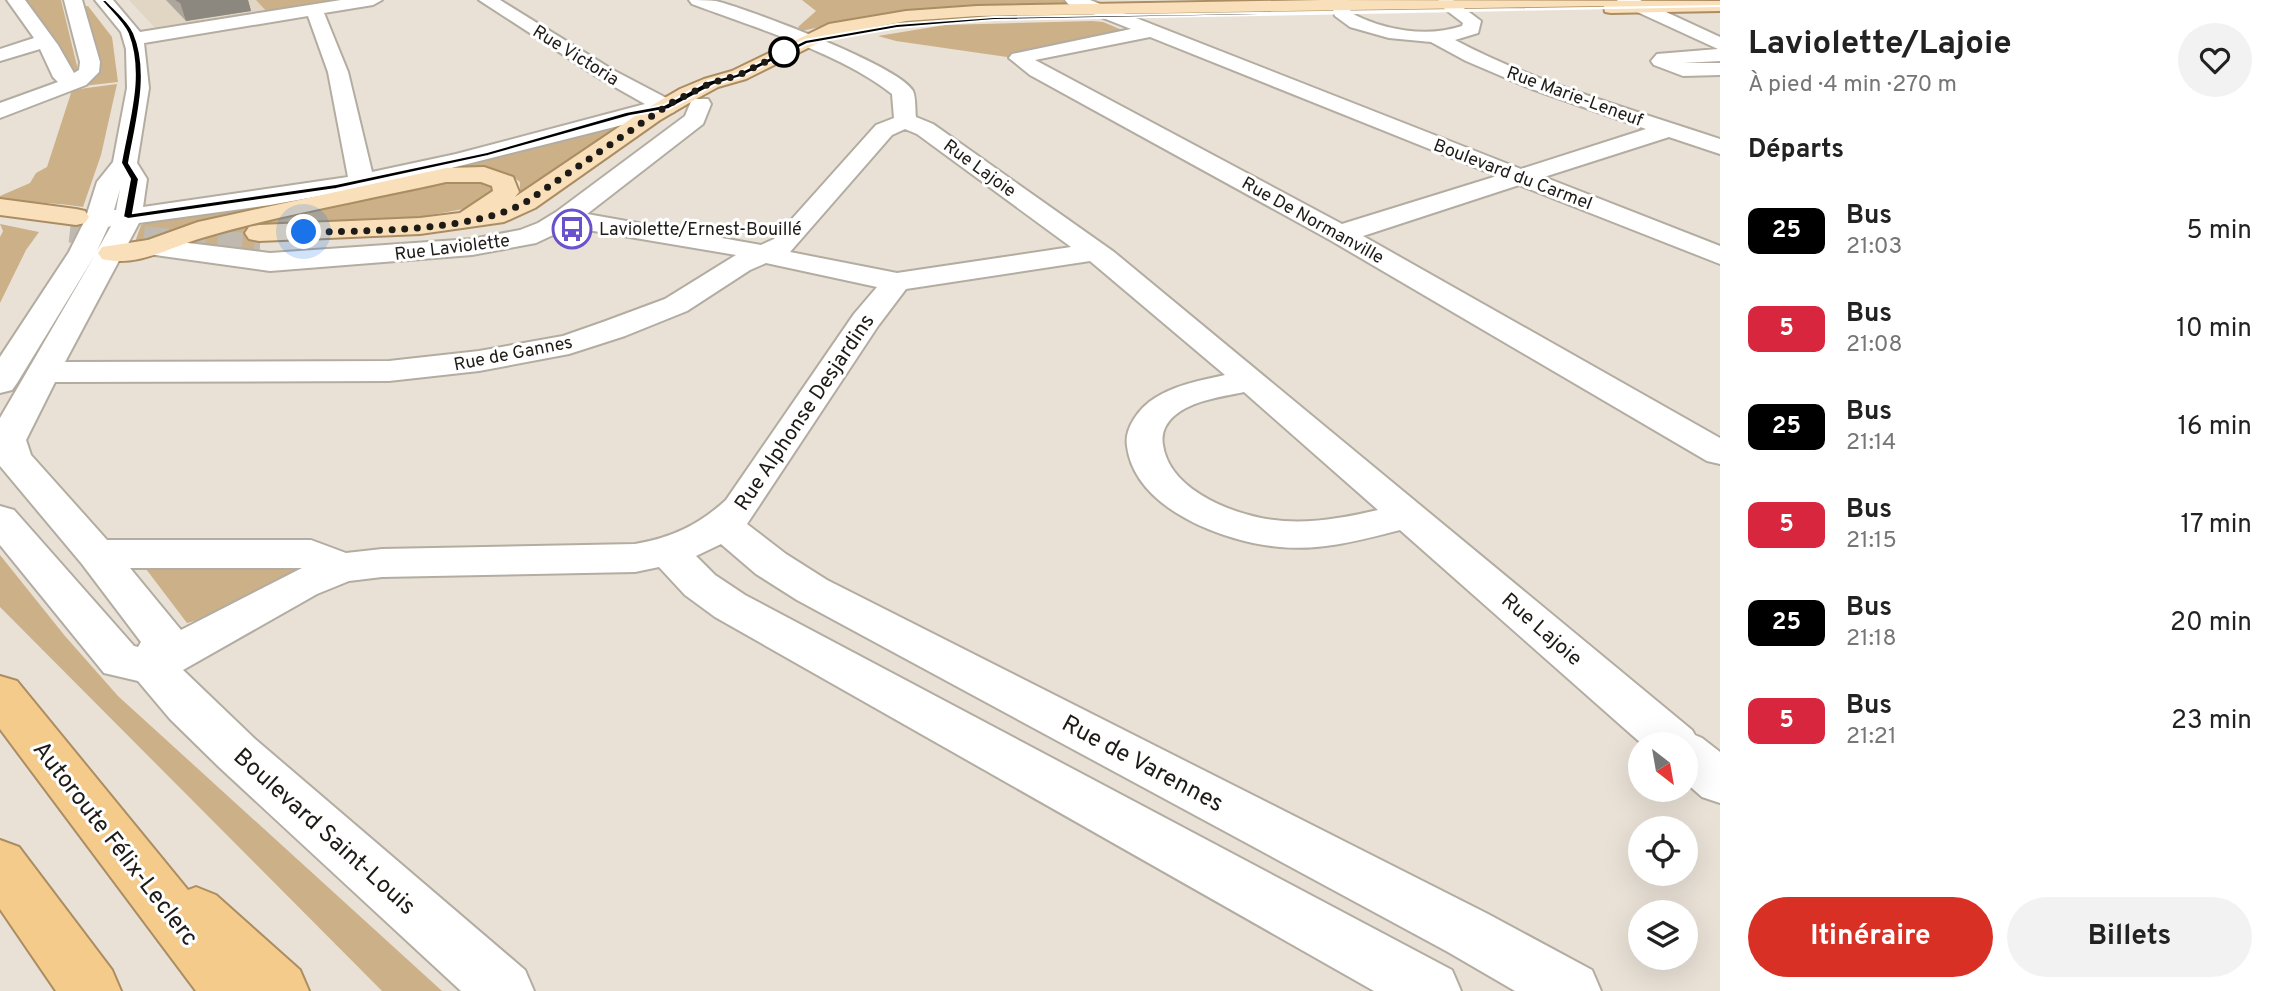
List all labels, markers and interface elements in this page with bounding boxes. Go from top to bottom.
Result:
street label: Rue Victoria [528,21,623,92]
button: heart [2178,23,2252,97]
text: Laviolette/Lajoie [1748,24,2012,66]
unlabelled marker [769,37,799,67]
street label: Rue Marie-Leneuf [1503,62,1646,133]
text: À pied · 4 min · 270 m [1748,71,1957,100]
text: Départs [1748,134,1844,167]
street label: Rue Lajoie [938,135,1020,203]
street label: Boulevard du Carmel [1430,135,1595,216]
street label: Rue De Normanville [1237,173,1388,270]
text: Bus [1846,200,1892,233]
bus stop icon: Laviolette/Ernest-Bouillé [551,208,593,250]
your location [286,214,321,249]
text: 5 min [2186,215,2252,248]
text: 25 [1772,216,1801,246]
place label: Laviolette/Ernest-Bouillé [599,219,802,242]
street label: Rue Laviolette [393,230,511,267]
text: 21:03 [1846,233,1902,262]
text: Bus [1846,298,1892,331]
street label: Rue Alphonse Desjardins [729,309,881,517]
text: 10 min [2176,313,2252,346]
text: 5 [1779,314,1794,344]
text: 21:08 [1846,331,1903,360]
street label: Rue de Gannes [452,332,575,377]
text: Bus [1846,396,1892,429]
text: 16 min [2177,411,2252,444]
text: 25 [1772,412,1801,442]
text: 21:14 [1846,429,1896,458]
text: Bus [1846,494,1892,527]
text: 17 min [2180,509,2252,542]
text: 5 [1779,510,1794,540]
text: 21:15 [1846,527,1897,556]
street label: Rue Lajoie [1495,588,1587,673]
text: Bus [1846,592,1892,625]
text: 20 min [2170,607,2252,640]
text: 25 [1772,608,1801,638]
text: 21:18 [1846,625,1896,654]
text: Bus [1846,690,1892,723]
text: 23 min [2171,705,2252,738]
text: 5 [1779,706,1794,736]
street label: Rue de Varennes [1056,709,1228,820]
text: 21:21 [1846,723,1897,752]
north arrow [1628,732,1698,802]
map controls [1628,732,1698,970]
street label: Autoroute Félix-Leclerc [25,736,204,953]
street label: Boulevard Saint-Louis [226,743,421,922]
button: locate [1628,816,1698,886]
button: Itinéraire [1748,897,1993,977]
button: Billets [2007,897,2252,977]
button: layers [1628,900,1698,970]

